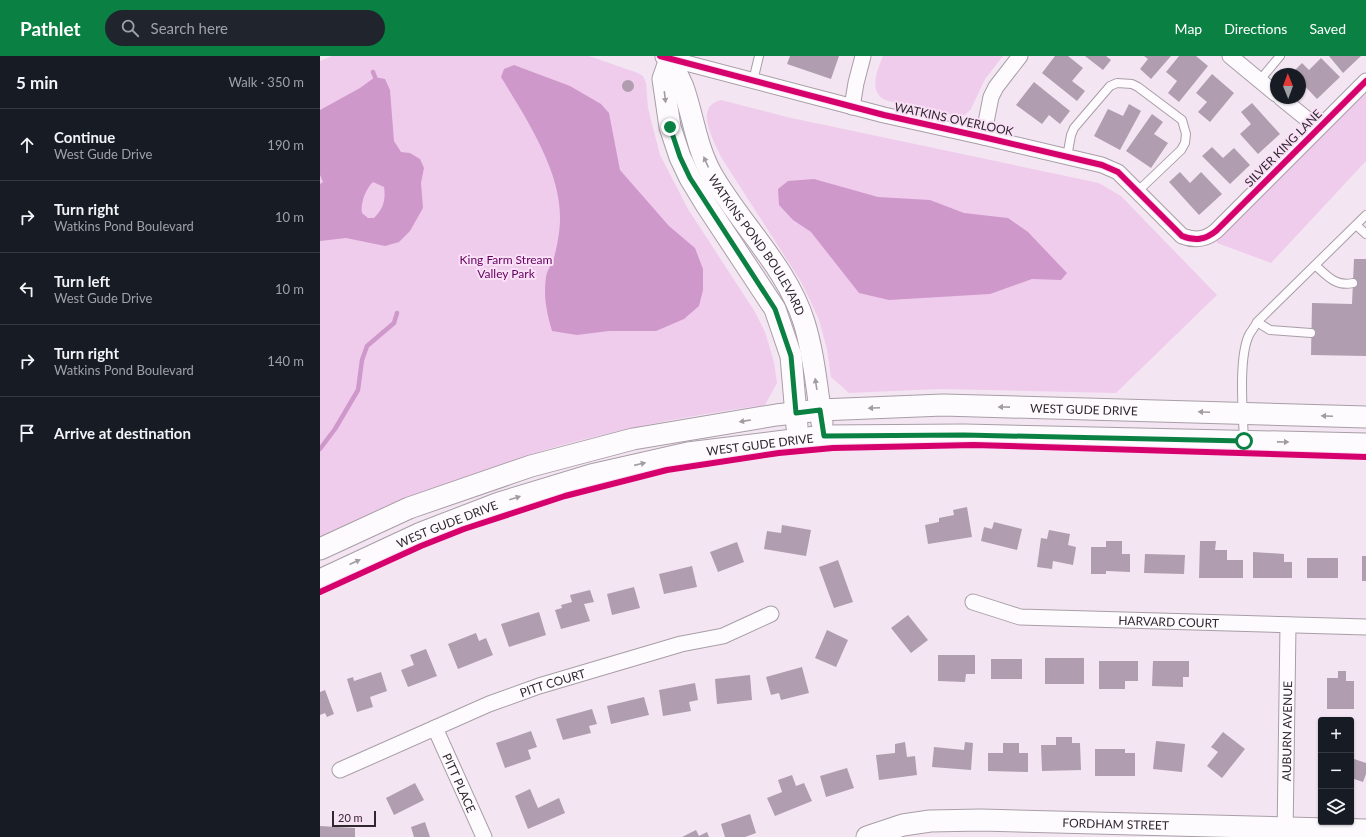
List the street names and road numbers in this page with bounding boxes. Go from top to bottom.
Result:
street label: WATKINS OVERLOOK [893,99,1015,139]
street label: SILVER KING LANE [1241,106,1325,190]
street label: WATKINS POND BOULEVARD [706,171,809,317]
street label: WEST GUDE DRIVE [1030,400,1138,418]
street label: WEST GUDE DRIVE [706,430,814,458]
street label: WEST GUDE DRIVE [394,497,500,551]
street label: HARVARD COURT [1118,612,1219,630]
street label: PITT COURT [517,665,587,700]
street label: AUBURN AVENUE [1278,681,1295,781]
street label: PITT PLACE [440,751,480,815]
street label: FORDHAM STREET [1062,815,1169,832]

